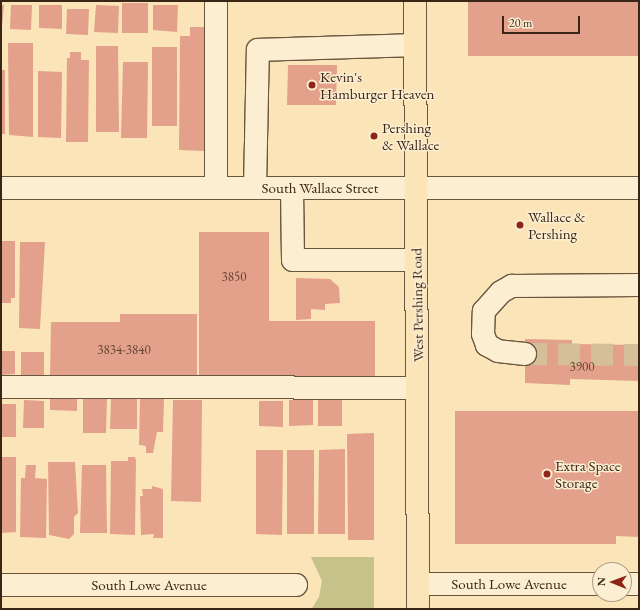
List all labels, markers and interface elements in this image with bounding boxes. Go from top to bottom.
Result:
scale bar [504,8,582,34]
text: 20 m [509,15,532,31]
place label: Kevin's Hamburger Heaven [320,67,434,102]
marker: Kevin's Hamburger Heaven [307,80,317,90]
place label: Pershing & Wallace [382,118,439,153]
marker: Pershing & Wallace [369,131,379,141]
street label: South Wallace Street [262,179,378,197]
place label: Wallace & Pershing [528,207,585,242]
marker: Wallace & Pershing [515,220,525,230]
street label: West Pershing Road [407,248,427,362]
house number: 3850 [222,269,246,285]
house number: 3834-3840 [97,342,151,358]
house number: 3900 [570,359,594,375]
place label: Extra Space Storage [555,456,621,491]
marker: Extra Space Storage [542,469,552,479]
north arrow [592,562,632,602]
street label: South Lowe Avenue [451,575,567,593]
street label: South Lowe Avenue [91,576,207,594]
text: N [594,577,608,586]

